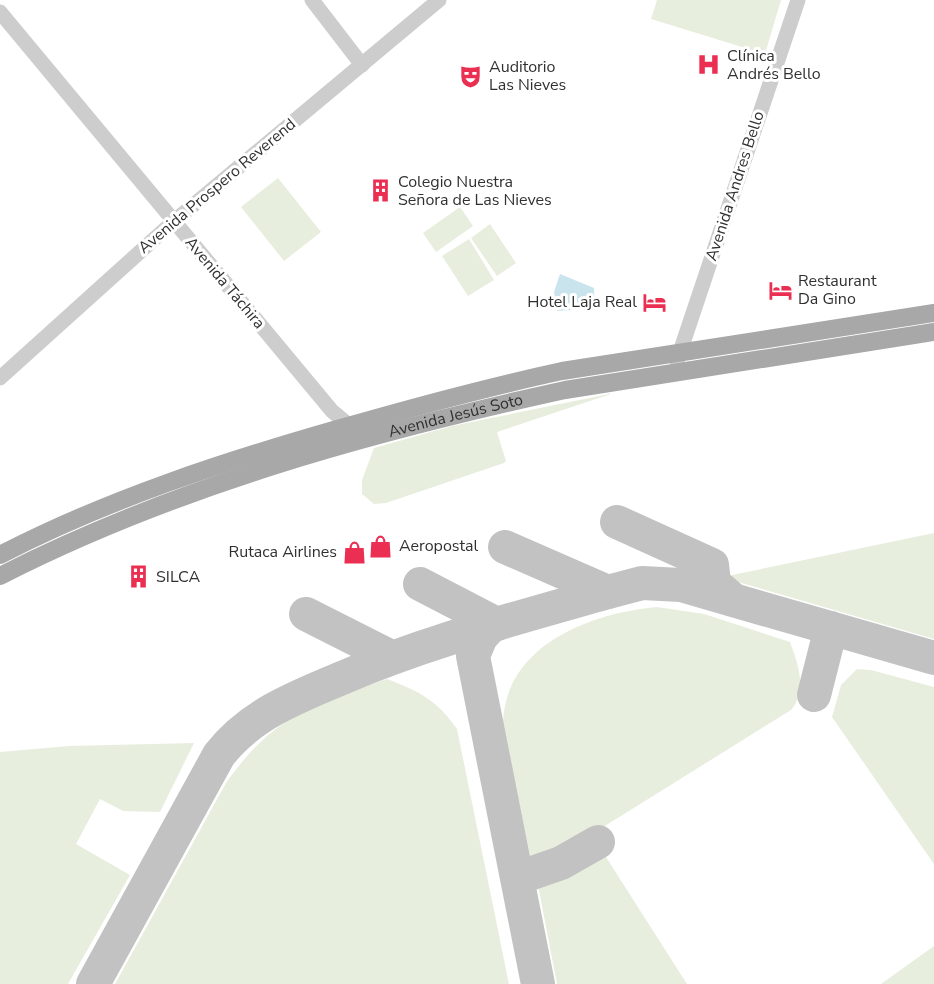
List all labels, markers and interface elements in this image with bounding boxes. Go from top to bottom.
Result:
place label: Clínica Andrés Bello [727,45,821,85]
hospital icon: Clínica Andrés Bello [696,52,722,78]
place label: Auditorio Las Nieves [489,56,566,96]
theatre icon: Auditorio Las Nieves [458,63,484,89]
street label: Avenida Andres Bello [700,108,770,264]
street label: Avenida Prospero Reverend [134,113,300,259]
place label: Colegio Nuestra Señora de Las Nieves [398,171,552,211]
building icon: Colegio Nuestra Señora de Las Nieves [367,178,393,204]
street label: Avenida Táchira [180,232,270,334]
place label: Restaurant Da Gino [798,270,877,310]
hotel icon: Restaurant Da Gino [767,277,793,303]
hotel icon: Hotel Laja Real [642,289,668,315]
place label: Hotel Laja Real [527,291,637,313]
street label: Avenida Jesús Soto [386,389,525,443]
shop icon: Aeropostal [368,533,394,559]
place label: Aeropostal [399,535,479,557]
shop icon: Rutaca Airlines [342,539,368,565]
place label: Rutaca Airlines [228,541,337,563]
building icon: SILCA [125,564,151,590]
place label: SILCA [156,566,201,588]

